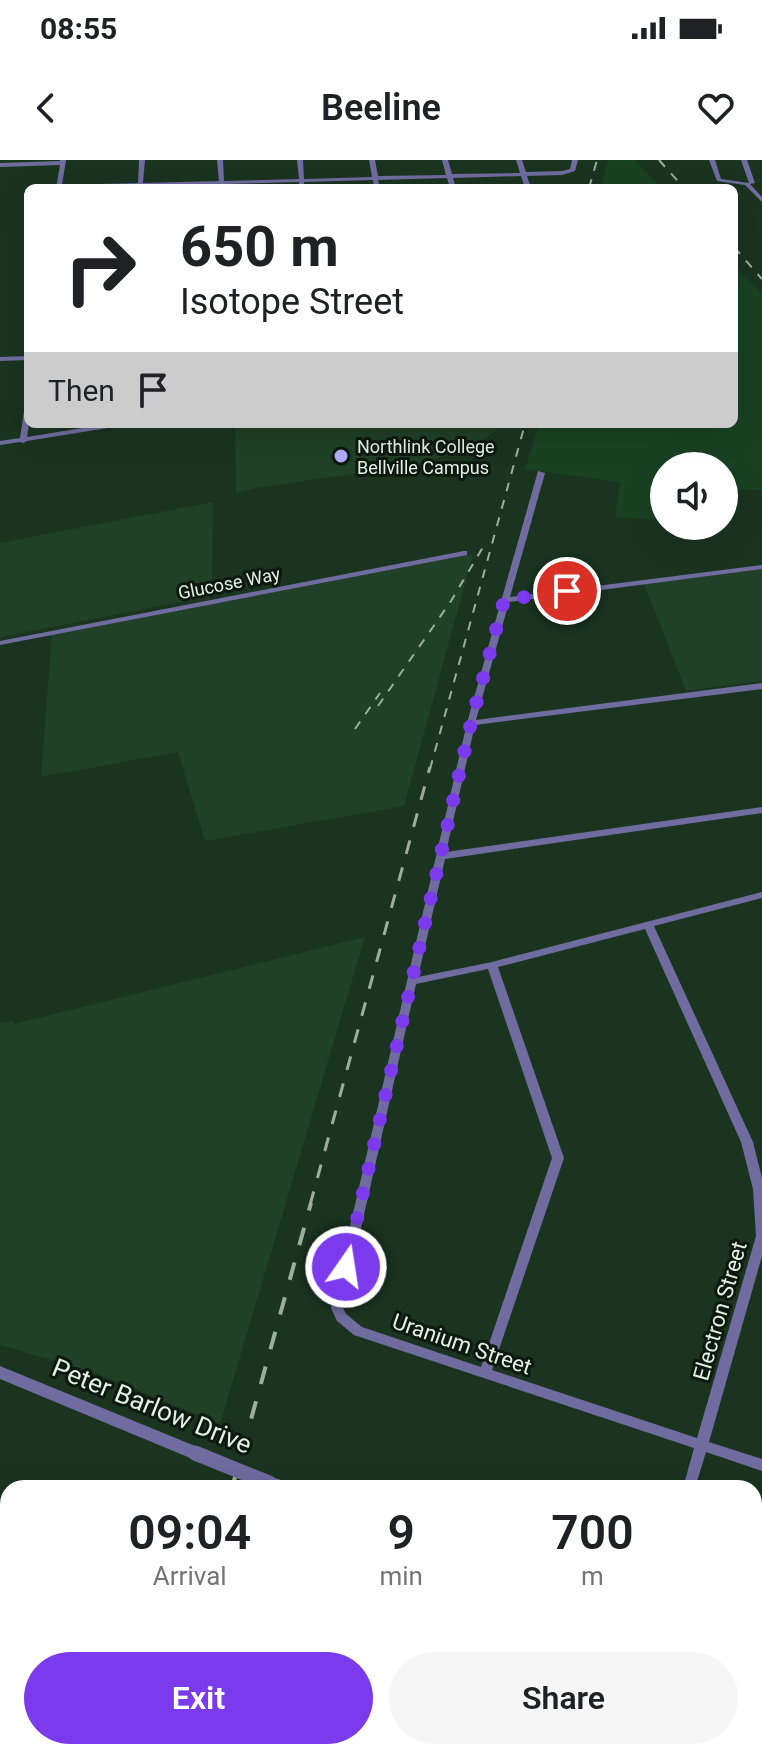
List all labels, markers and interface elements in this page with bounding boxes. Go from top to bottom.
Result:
text: 08:55 [40,11,117,46]
icon: back [24,86,68,130]
icon: heart [694,86,738,130]
text: Beeline [321,87,441,129]
text: 650 m [180,214,339,280]
icon: right [48,216,152,320]
text: Isotope Street [180,281,404,323]
icon: arrive [131,368,175,412]
text: Then [48,373,115,408]
place label: Northlink College Bellville Campus [357,436,495,478]
marker: Northlink College Bellville Campus [332,447,350,465]
map controls [650,452,738,540]
button: sound [650,452,738,540]
pin [533,557,601,625]
street label: Glucose Way [176,563,282,603]
icon: arrive [545,569,589,613]
position arrow [304,1225,388,1309]
street label: Electron Street [688,1239,752,1383]
street label: Uranium Street [389,1308,535,1380]
street label: Peter Barlow Drive [48,1352,256,1460]
text: 09:04 [128,1504,251,1561]
text: 9 [388,1504,415,1561]
text: 700 [551,1504,634,1561]
text: Arrival [153,1561,227,1591]
text: min [379,1561,423,1591]
text: m [581,1561,604,1591]
button: Exit [24,1652,373,1744]
button: Share [389,1652,738,1744]

